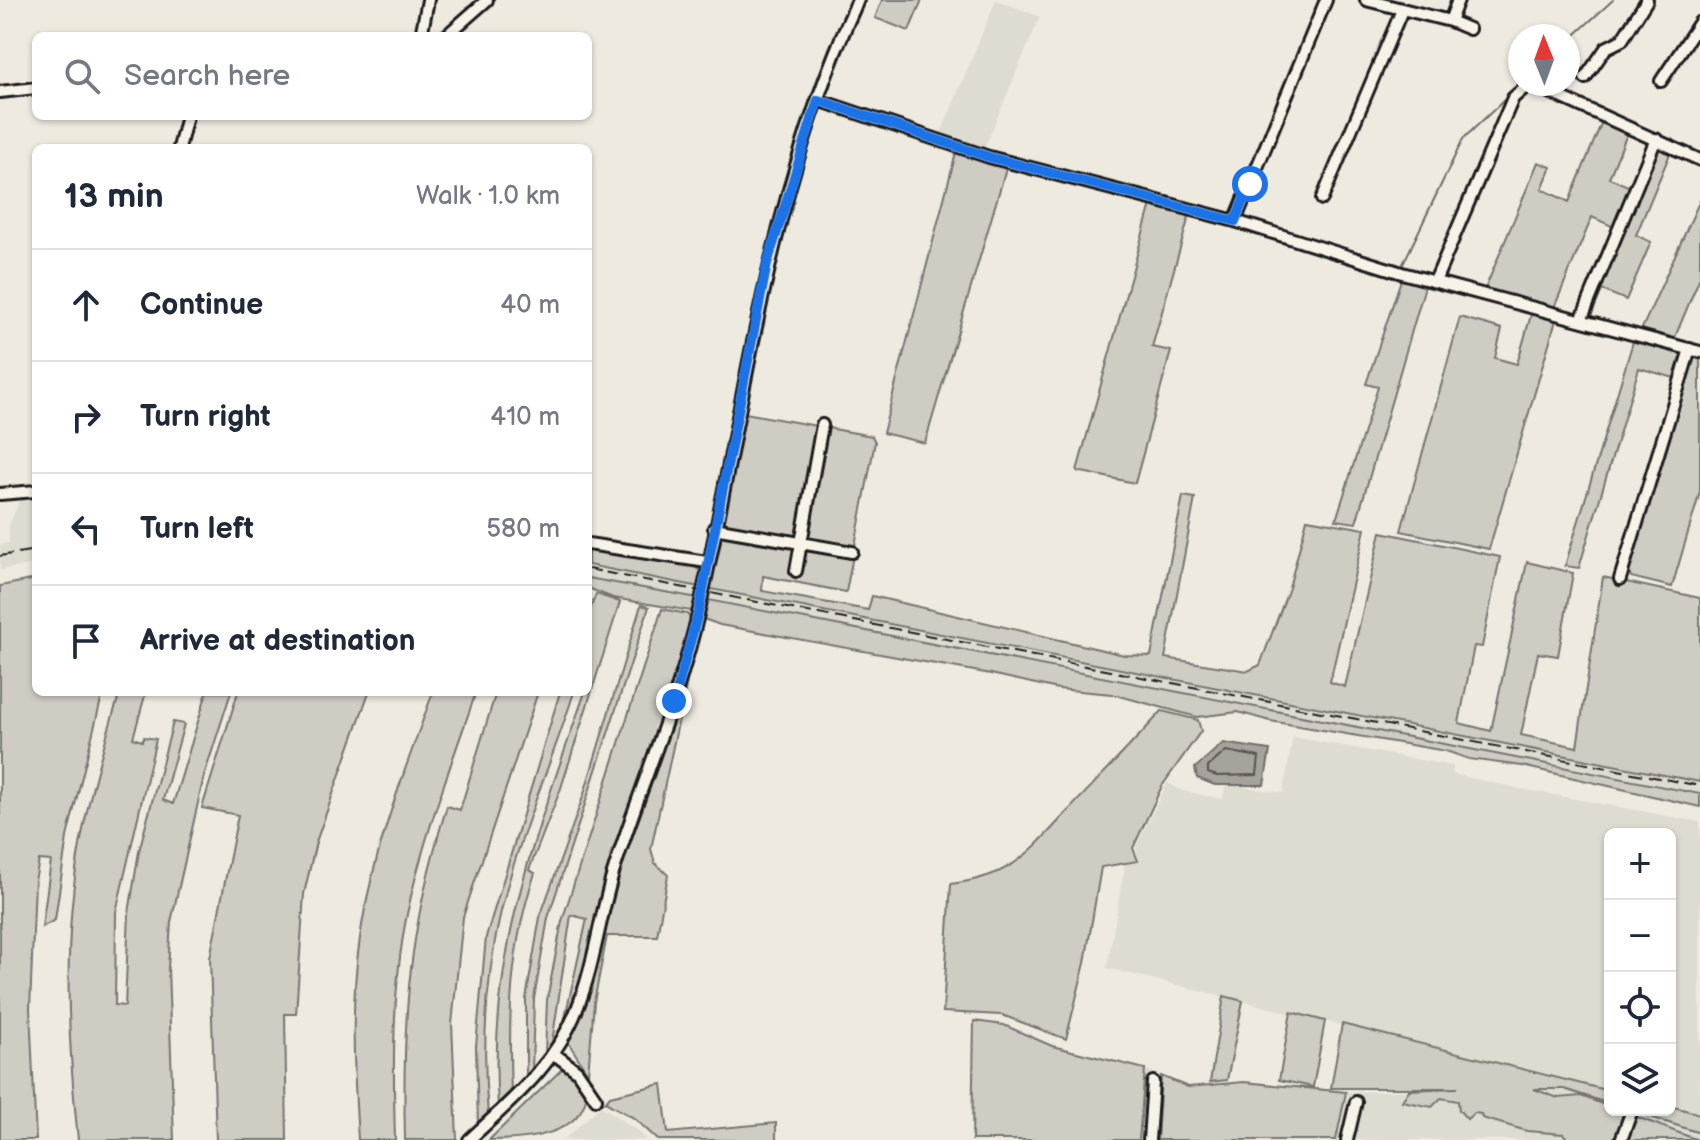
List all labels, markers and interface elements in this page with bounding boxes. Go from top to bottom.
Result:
north arrow [1508,24,1580,96]
search box [32,32,592,120]
icon: search [60,54,104,98]
text: Search here [124,58,290,94]
route start [1232,166,1268,202]
text: 13 min [64,176,164,217]
text: Walk · 1.0 km [416,181,560,212]
icon: ahead [64,283,108,327]
text: Continue [140,287,263,323]
text: 40 m [500,290,560,321]
icon: right [64,395,108,439]
text: Turn right [140,399,271,435]
text: 410 m [490,402,560,433]
icon: left [64,507,108,551]
text: Turn left [140,511,254,547]
text: 580 m [486,514,560,545]
icon: arrive [64,619,108,663]
text: Arrive at destination [140,623,416,659]
route end [656,683,692,719]
map controls [1604,828,1676,1116]
button: + [1604,828,1676,900]
button: − [1604,900,1676,972]
button: locate [1604,972,1676,1044]
button: layers [1604,1044,1676,1116]

